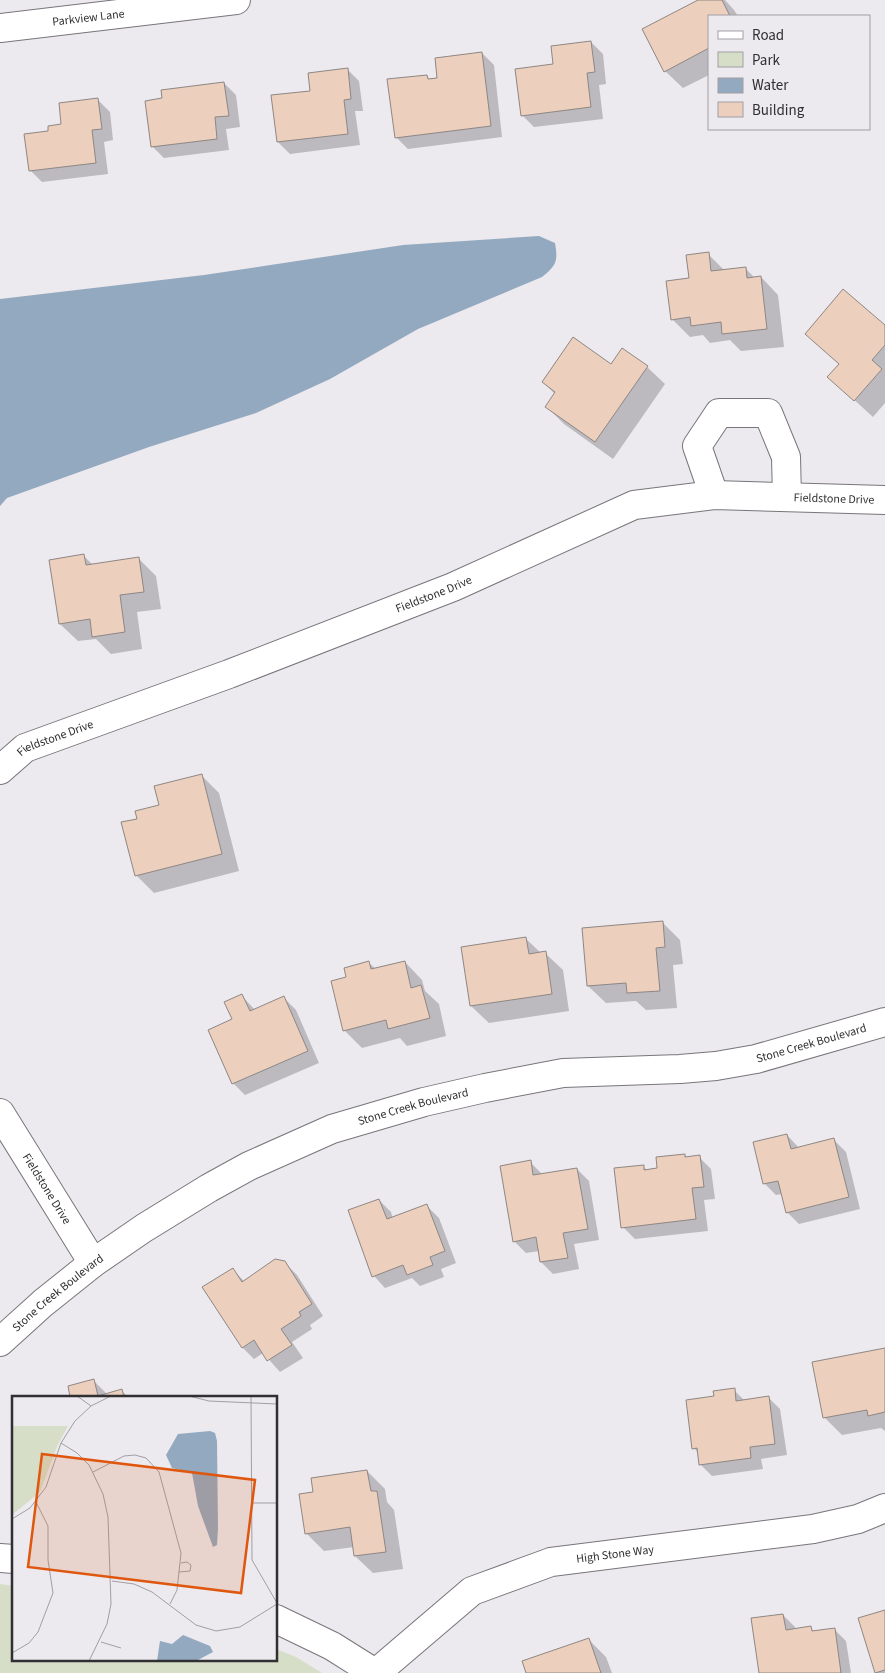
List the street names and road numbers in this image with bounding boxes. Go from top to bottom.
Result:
street label: Parkview Lane [51,5,126,31]
street label: Fieldstone Drive [793,489,875,509]
street label: Fieldstone Drive [393,572,475,617]
street label: Fieldstone Drive [13,716,96,760]
street label: Stone Creek Boulevard [754,1020,869,1068]
street label: Stone Creek Boulevard [356,1084,470,1130]
street label: Fieldstone Drive [18,1150,75,1228]
street label: Stone Creek Boulevard [9,1250,107,1336]
street label: High Stone Way [575,1541,655,1568]

